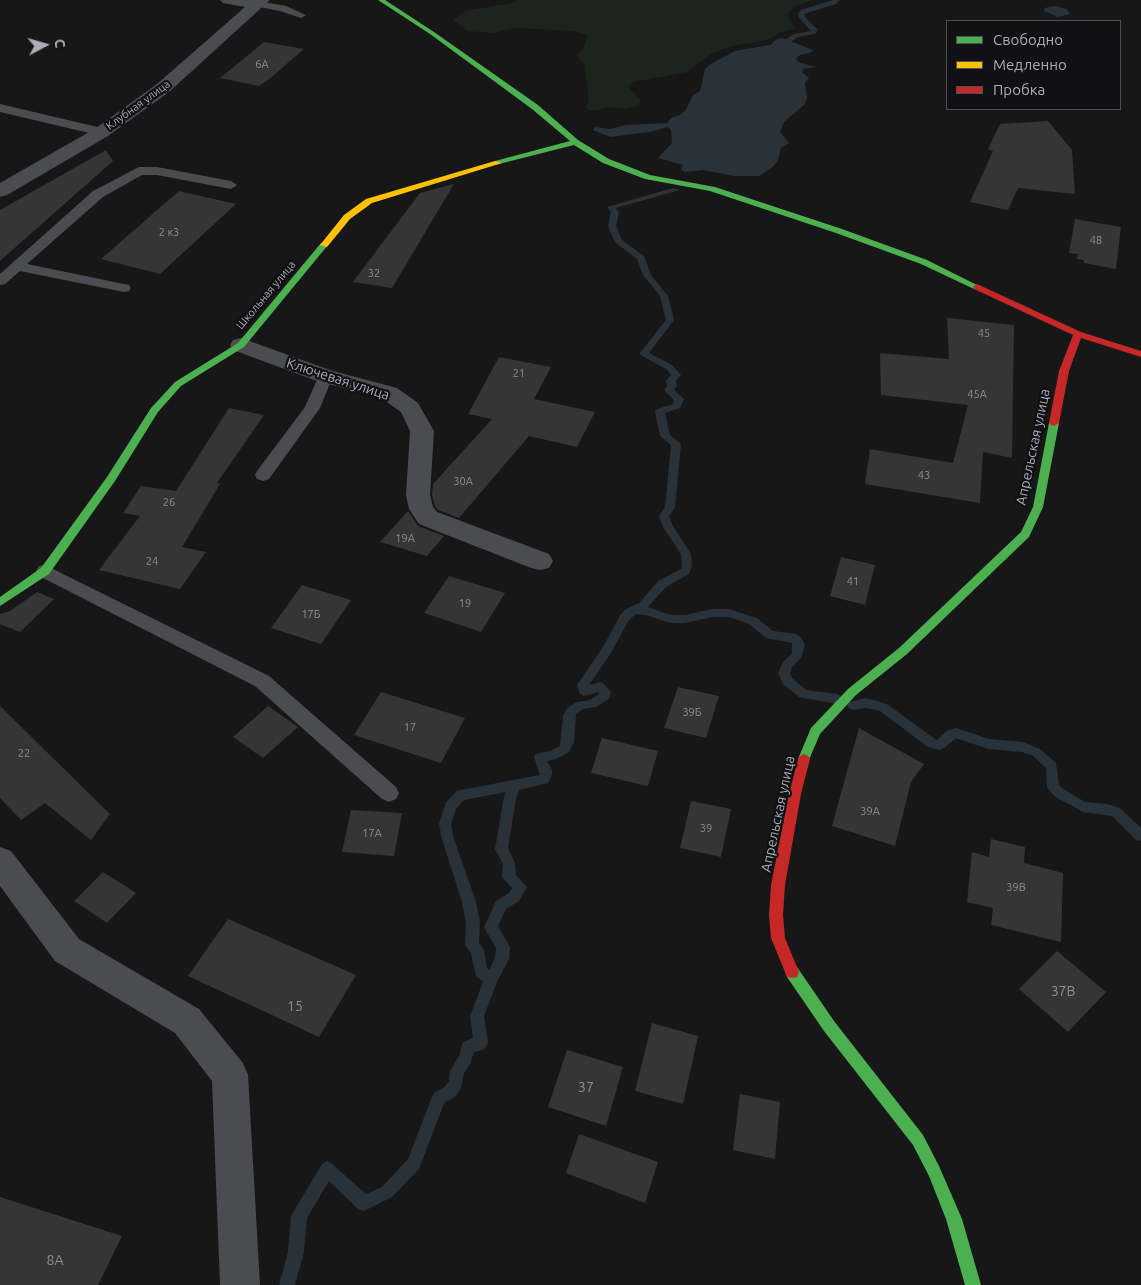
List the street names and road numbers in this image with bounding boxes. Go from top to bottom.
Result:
street label: Клубная улица [103,77,173,133]
street label: Школьная улица [234,258,298,332]
street label: Ключевая улица [284,354,392,404]
street label: Апрельская улица [1012,387,1054,507]
street label: Апрельская улица [757,754,799,874]

